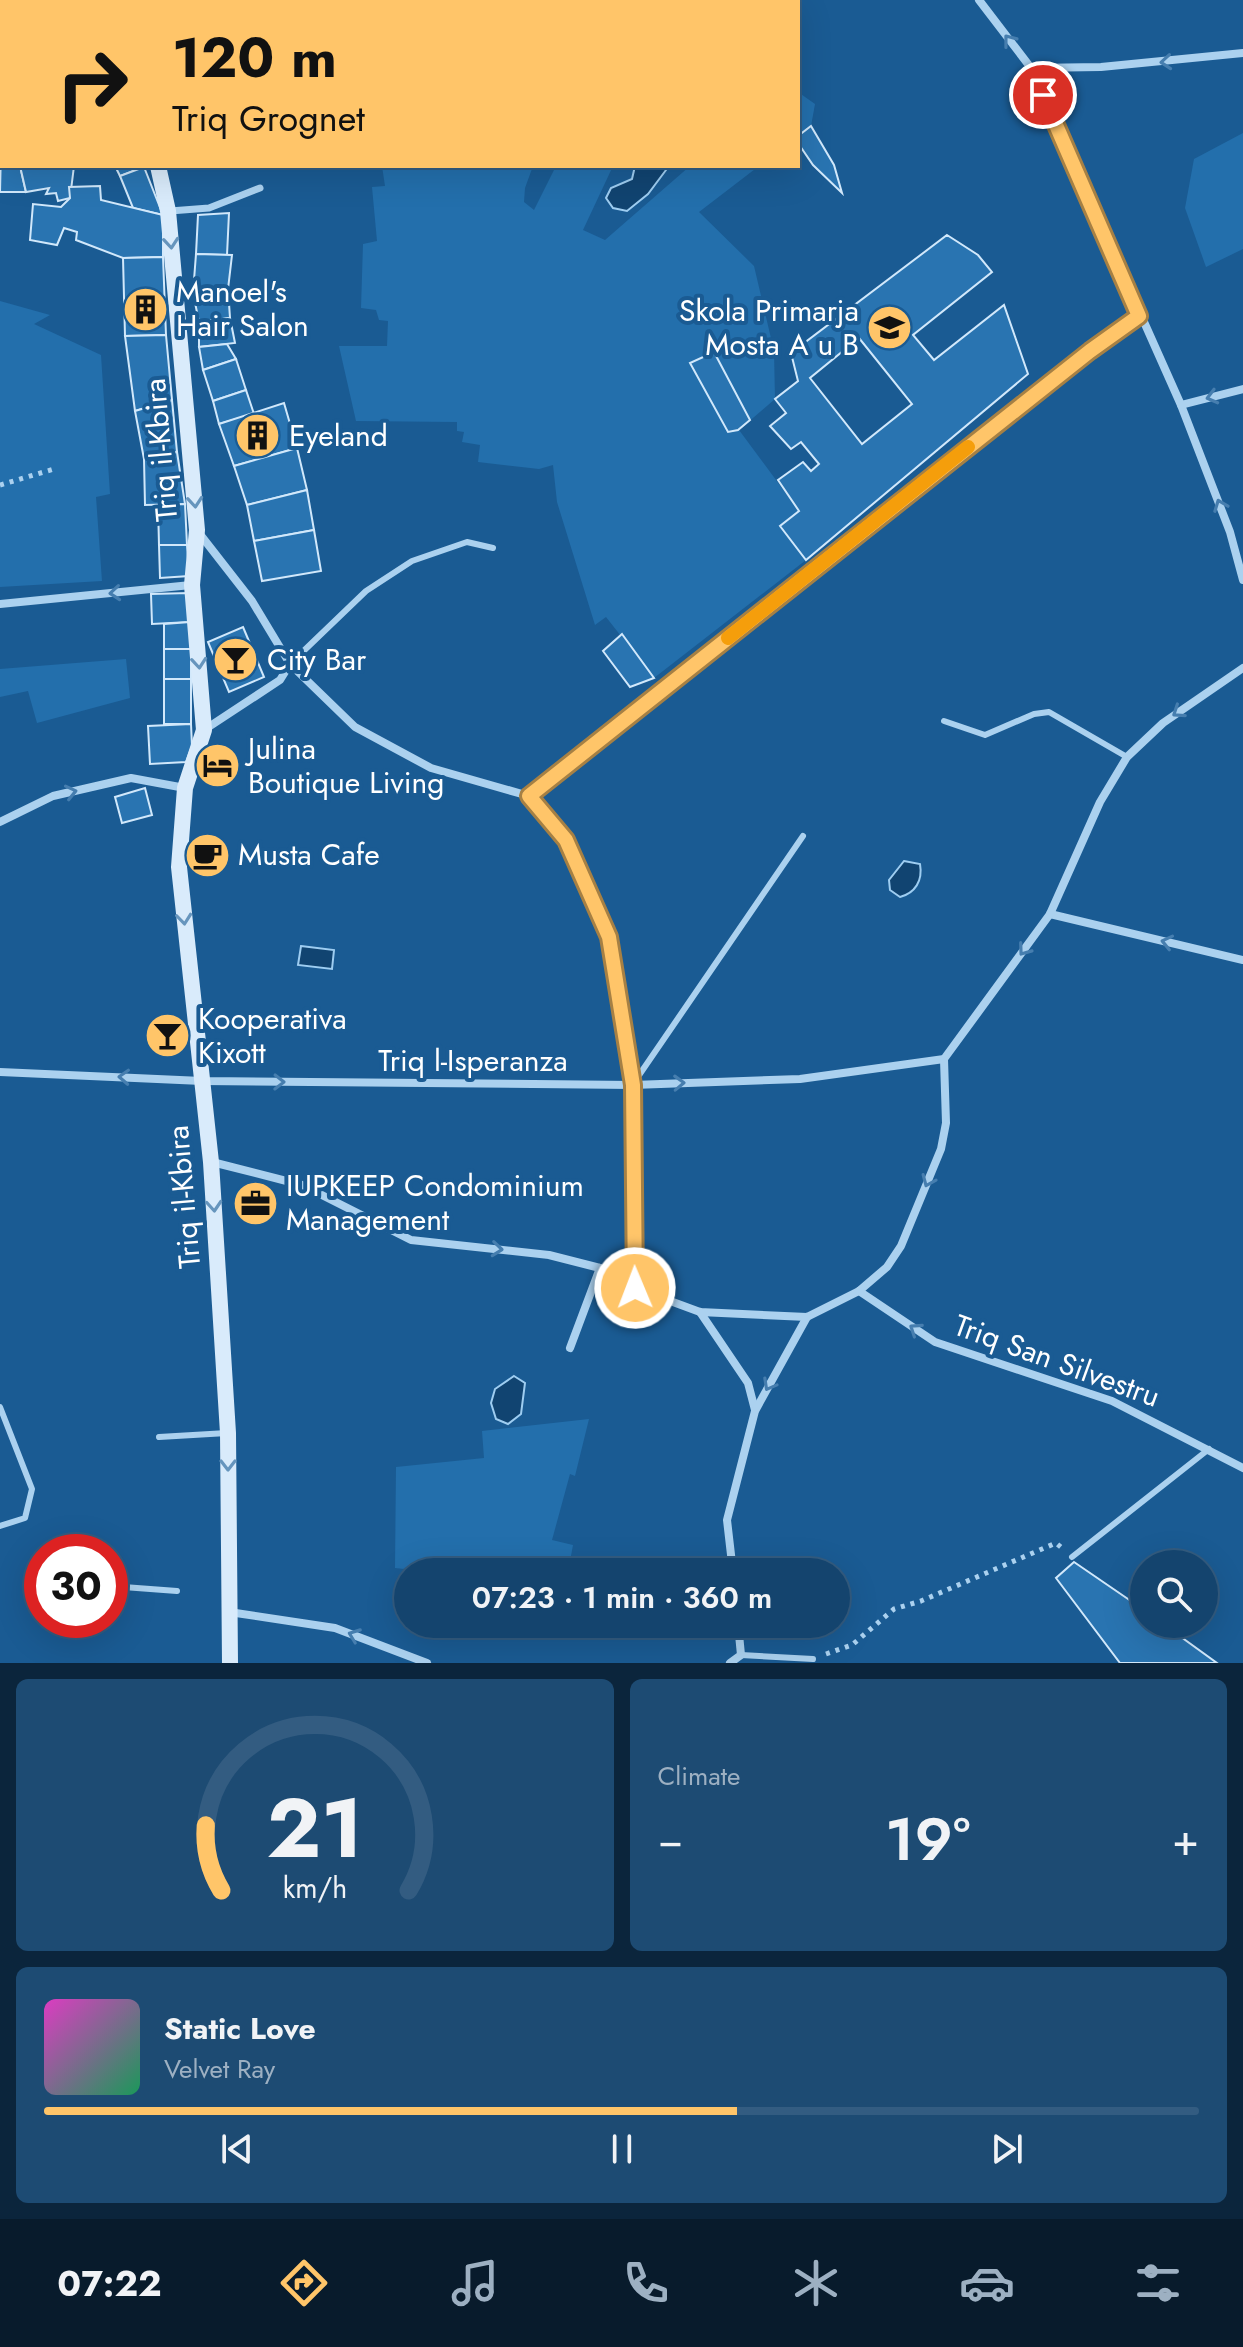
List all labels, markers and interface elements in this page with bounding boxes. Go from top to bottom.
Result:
text: 120 m [172,17,337,98]
icon: right [40,32,144,136]
one-way arrow [1005,34,1019,49]
one-way arrow [1159,53,1172,70]
pin [1009,61,1077,129]
icon: arrive [1021,73,1065,117]
text: Triq Grognet [172,92,365,144]
one-way arrow [162,237,179,250]
place label: Manoel's Hair Salon [176,270,309,347]
building icon: Manoel's Hair Salon [121,285,169,333]
place label: Skola Primarja Mosta A u B [679,289,859,366]
school or university icon: Skola Primarja Mosta A u B [866,304,914,352]
street label: Triq il-Kbira [133,377,188,523]
one-way arrow [1206,388,1220,405]
building icon: Eyeland [234,412,282,460]
place label: Eyeland [289,414,388,457]
one-way arrow [186,496,203,509]
one-way arrow [1213,499,1230,513]
one-way arrow [108,584,121,601]
bar icon: City Bar [212,636,260,684]
place label: City Bar [267,638,367,681]
one-way arrow [190,657,207,670]
one-way arrow [1173,702,1187,717]
place label: Julina Boutique Living [244,727,444,804]
hotel icon: Julina Boutique Living [193,742,241,790]
one-way arrow [64,784,78,801]
cafe icon: Musta Cafe [183,831,231,879]
place label: Musta Cafe [238,833,380,876]
one-way arrow [176,913,193,926]
one-way arrow [1161,934,1175,951]
one-way arrow [1019,941,1034,956]
place label: Kooperativa Kixott [198,997,347,1074]
bar icon: Kooperativa Kixott [143,1012,191,1060]
street label: Triq l-Isperanza [378,1039,568,1082]
one-way arrow [117,1069,130,1086]
one-way arrow [273,1074,286,1091]
one-way arrow [673,1075,686,1092]
street label: Triq il-Kbira [156,1124,211,1270]
place label: IUPKEEP Condominium Management [286,1164,584,1241]
one-way arrow [921,1173,937,1187]
office icon: IUPKEEP Condominium Management [231,1179,279,1227]
one-way arrow [205,1200,222,1213]
one-way arrow [491,1241,504,1258]
position arrow [593,1246,677,1330]
street label: Triq San Silvestru [948,1303,1166,1418]
one-way arrow [909,1323,924,1338]
one-way arrow [764,1377,779,1391]
one-way arrow [219,1459,237,1472]
speed limit sign: 30 [24,1534,128,1638]
map controls [1130,1550,1218,1638]
button: search [1130,1550,1218,1638]
text: 07:23 · 1 min · 360 m [472,1576,772,1619]
one-way arrow [348,1628,362,1645]
text: Climate [658,1757,740,1795]
text: 21 [266,1768,363,1888]
text: 19° [885,1796,970,1883]
text: − [658,1808,683,1872]
text: + [1172,1808,1199,1872]
text: km/h [282,1867,347,1909]
text: Static Love [164,2007,316,2050]
text: Velvet Ray [164,2050,275,2088]
icon: previous [215,2127,259,2171]
icon: pause [600,2127,644,2171]
icon: next [985,2127,1029,2171]
icon: directions [276,2255,332,2311]
icon: music [447,2255,503,2311]
icon: phone [618,2255,674,2311]
icon: climate [788,2255,844,2311]
icon: car [959,2255,1015,2311]
icon: filters [1130,2255,1186,2311]
text: 07:22 [57,2257,162,2309]

